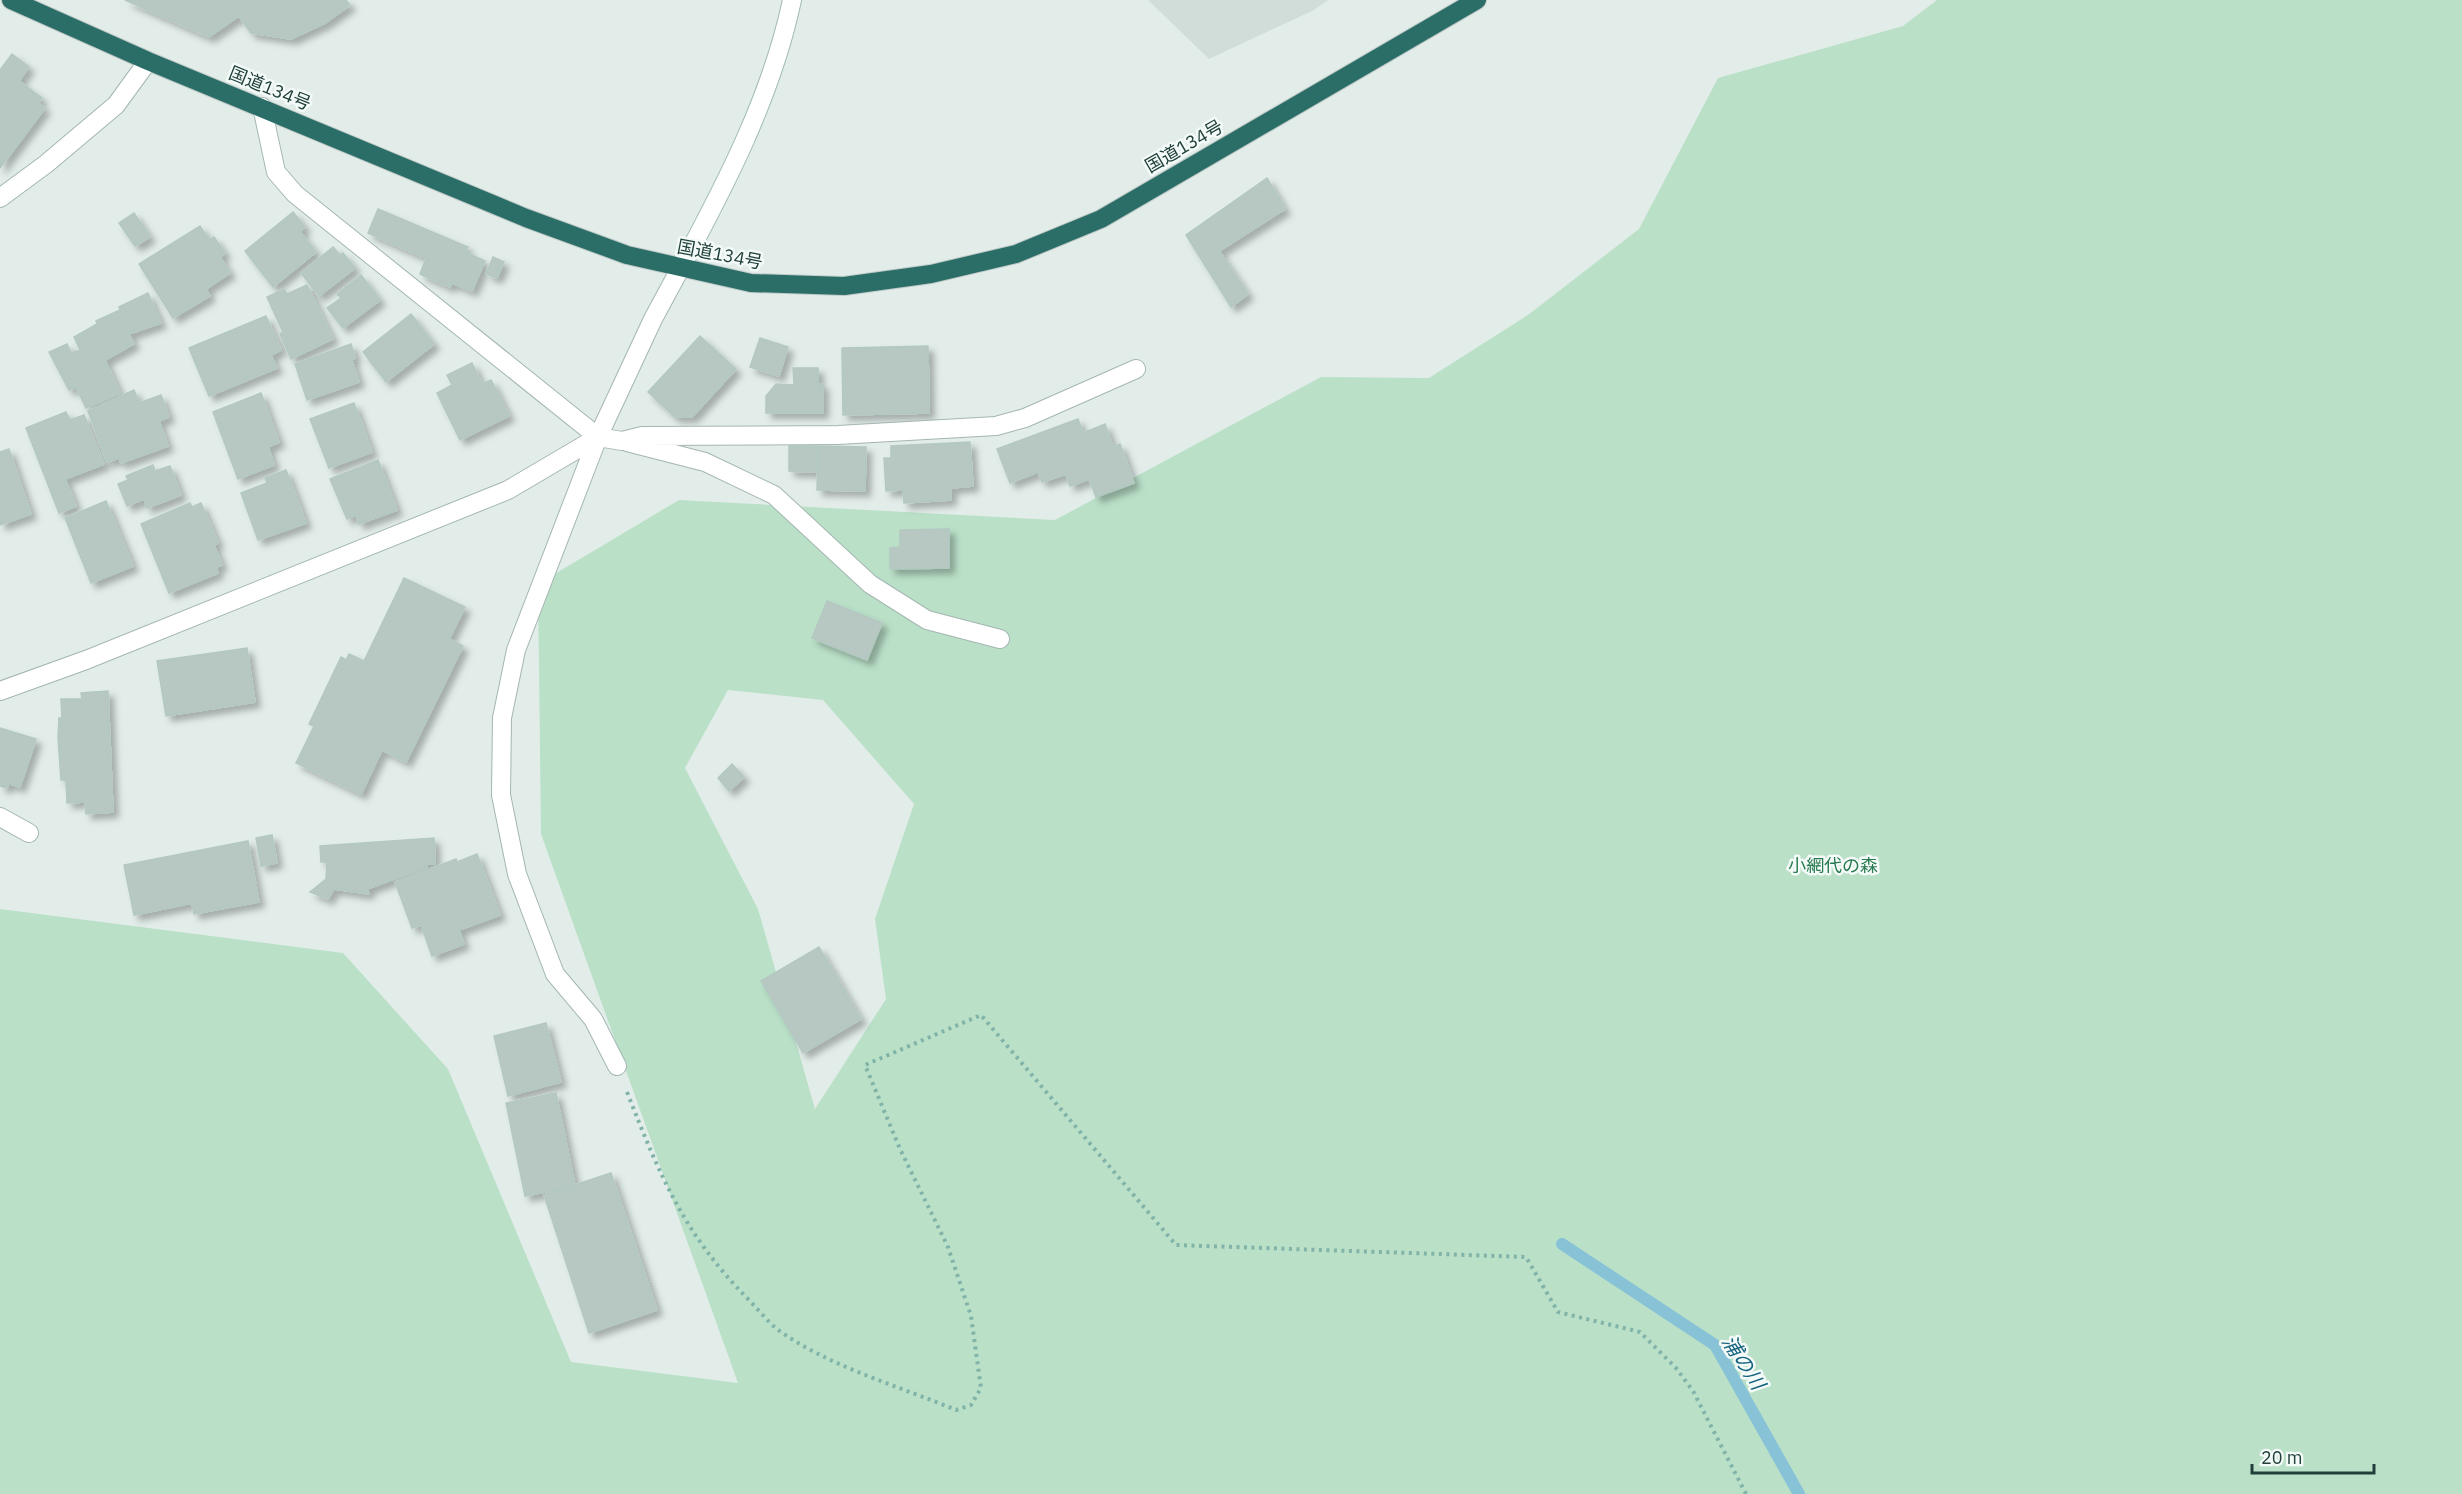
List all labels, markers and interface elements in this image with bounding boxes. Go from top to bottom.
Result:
street label: 国道134号 [226,61,314,115]
street label: 国道134号 [1141,114,1227,178]
street label: 国道134号 [675,234,765,274]
park label: 小網代の森 [1788,854,1878,877]
water label: 浦の川 [1716,1329,1773,1396]
scale bar [2252,1437,2374,1475]
text: 20 m [2261,1446,2303,1469]

